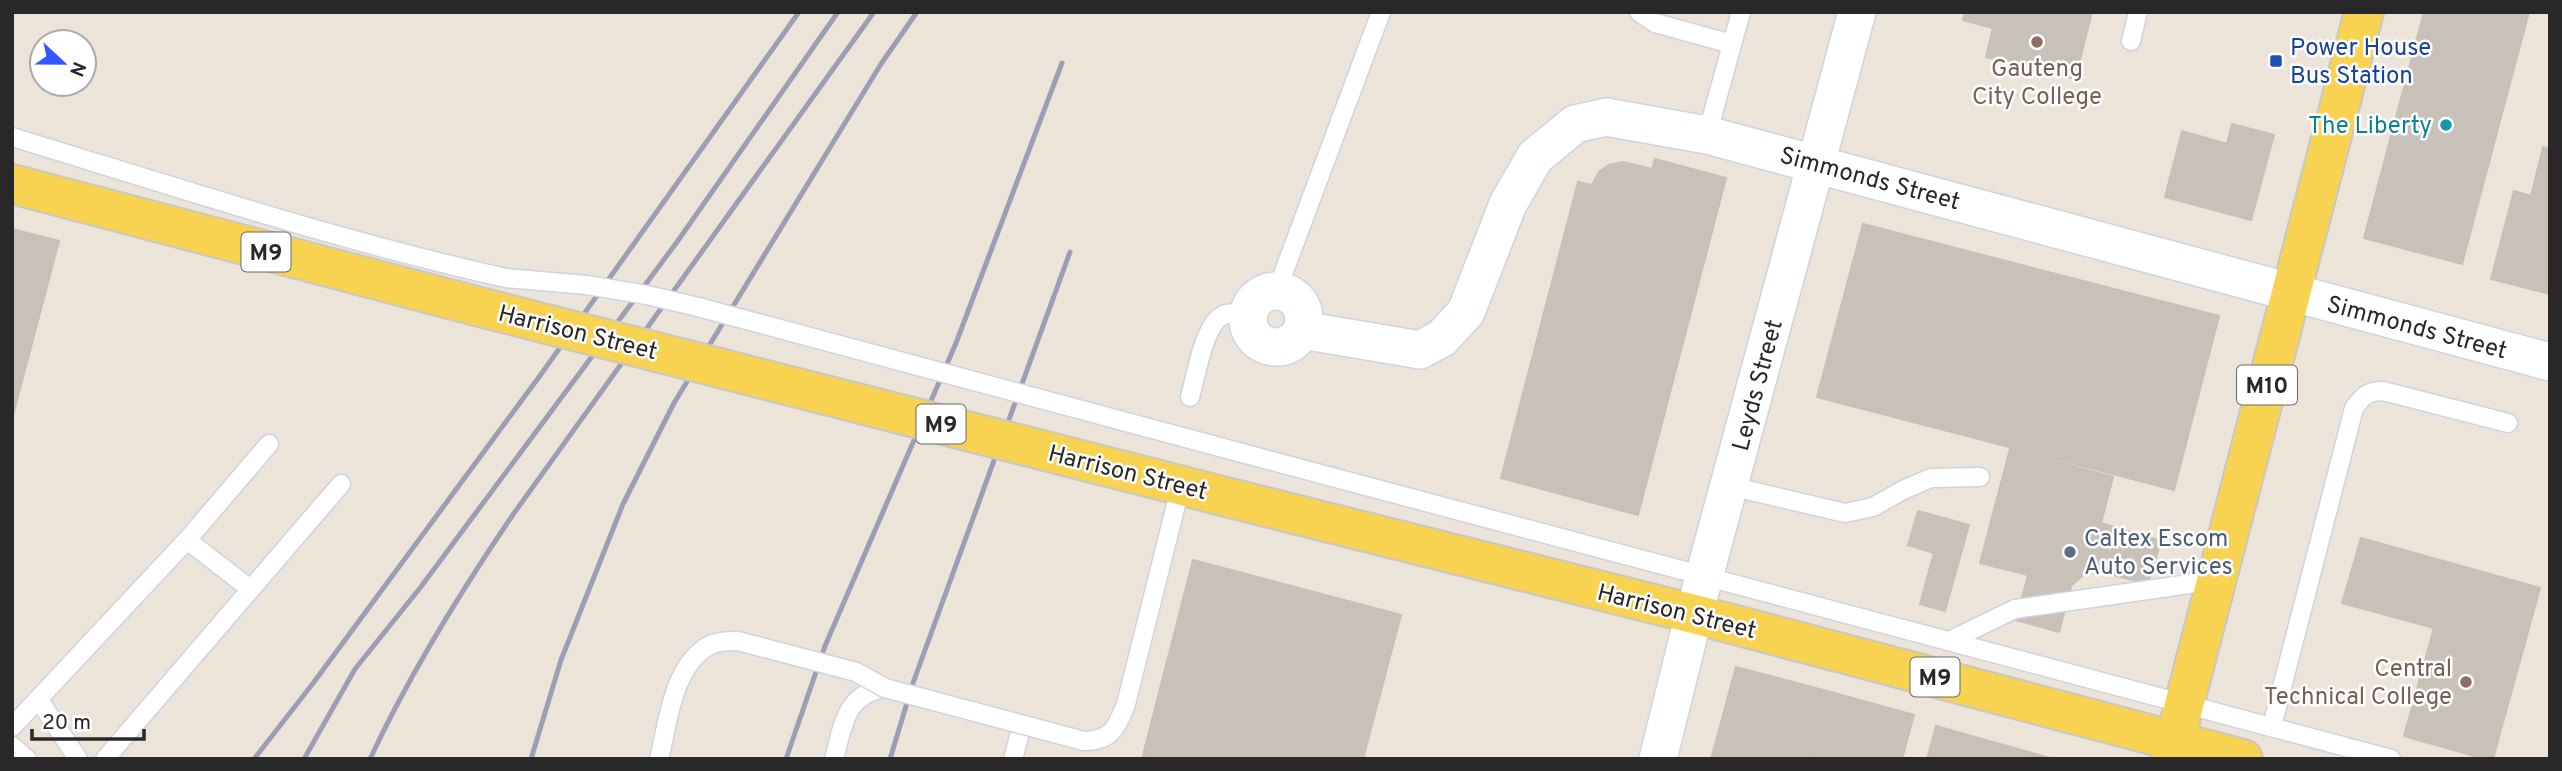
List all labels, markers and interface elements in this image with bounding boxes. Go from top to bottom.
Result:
north arrow [28,28,98,98]
marker: Gauteng City College [2029,34,2045,50]
place label: Power House Bus Station [2290,34,2431,92]
marker: Power House Bus Station [2268,53,2284,69]
place label: Gauteng City College [1972,55,2102,113]
text: N [63,58,91,79]
place label: The Liberty [2308,112,2432,142]
marker: The Liberty [2438,117,2454,133]
street label: Simmonds Street [1776,141,1963,218]
road number: M9 [242,232,290,272]
street label: Simmonds Street [2323,290,2510,367]
street label: Harrison Street [495,300,660,368]
street label: Leyds Street [1727,316,1791,455]
road number: M10 [2237,366,2297,404]
road number: M9 [916,404,965,444]
street label: Harrison Street [1045,440,1210,508]
place label: Caltex Escom Auto Services [2084,525,2233,583]
marker: Caltex Escom Auto Services [2062,544,2078,560]
street label: Harrison Street [1594,579,1759,647]
place label: Central Technical College [2264,655,2452,713]
road number: M9 [1910,657,1960,696]
marker: Central Technical College [2458,674,2474,690]
scale bar [32,698,144,742]
text: 20 m [42,710,91,737]

